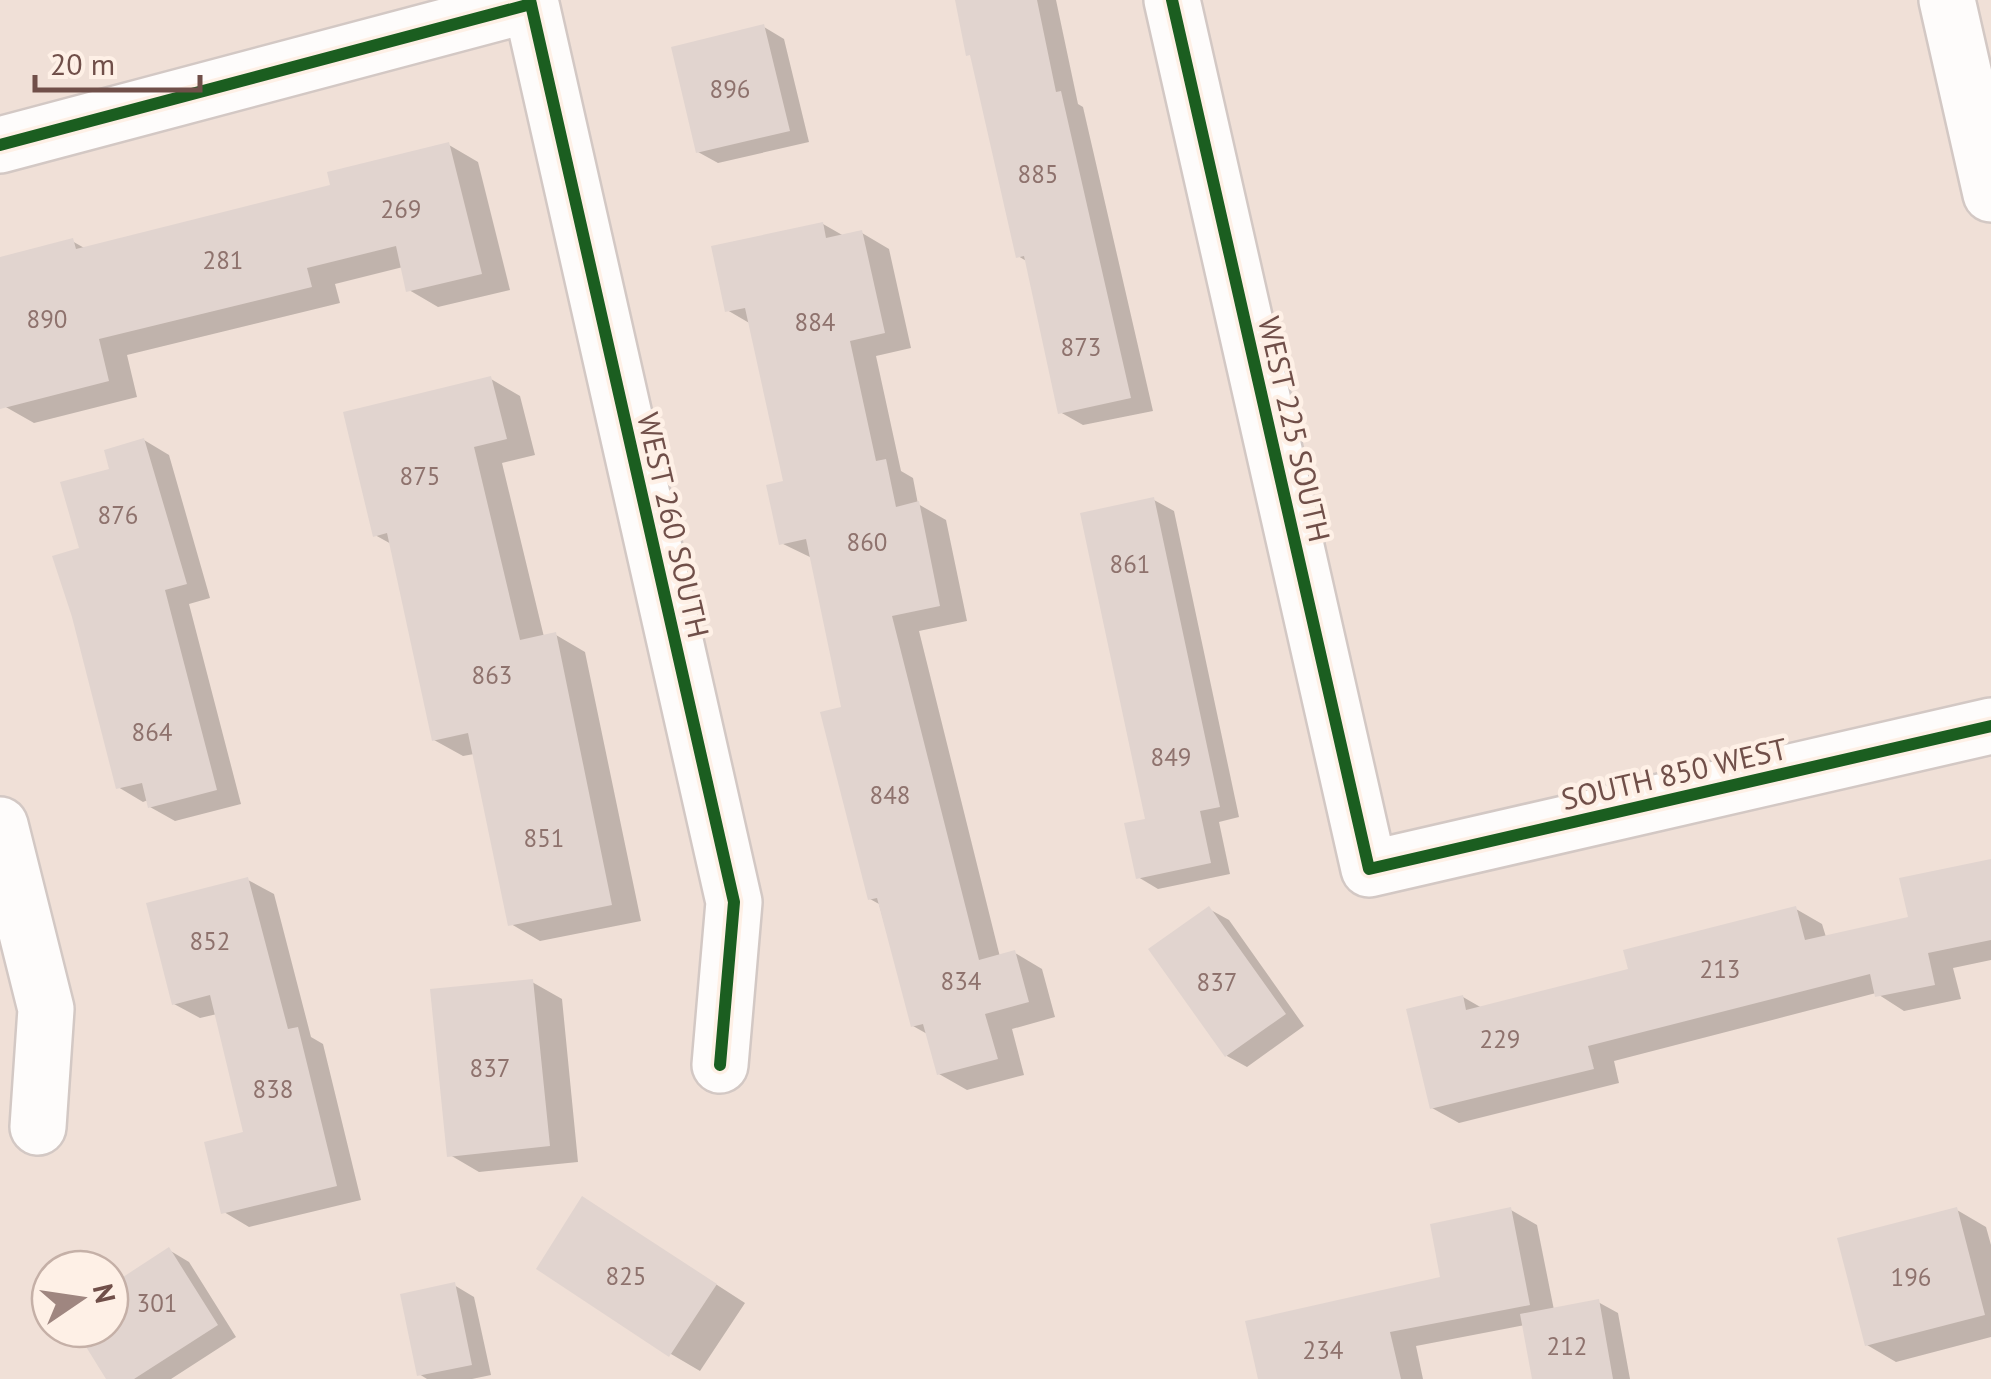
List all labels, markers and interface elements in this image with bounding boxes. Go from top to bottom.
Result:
scale bar [35,30,200,92]
text: 20 m [50,44,115,83]
house number: 896 [710,73,750,105]
house number: 885 [1018,158,1058,190]
house number: 269 [381,193,421,225]
house number: 281 [203,244,243,276]
house number: 890 [27,303,67,335]
house number: 884 [795,306,836,338]
street label: WEST 225 SOUTH [1250,312,1340,546]
house number: 873 [1061,331,1101,363]
street label: WEST 260 SOUTH [629,408,719,642]
house number: 875 [400,460,440,492]
house number: 876 [98,499,138,531]
house number: 860 [847,526,887,558]
house number: 861 [1110,548,1150,580]
house number: 863 [472,659,512,691]
house number: 864 [132,716,173,748]
street label: SOUTH 850 WEST [1557,728,1791,818]
house number: 849 [1151,741,1191,773]
house number: 848 [870,779,910,811]
house number: 851 [524,822,564,854]
house number: 852 [190,925,230,957]
house number: 213 [1700,953,1740,985]
house number: 834 [941,965,982,997]
house number: 837 [1197,966,1237,998]
house number: 229 [1480,1023,1520,1055]
house number: 837 [470,1052,510,1084]
house number: 838 [253,1073,293,1105]
north arrow [30,1249,130,1349]
house number: 825 [606,1260,646,1292]
house number: 196 [1891,1261,1931,1293]
text: N [85,1280,125,1306]
house number: 301 [137,1287,177,1319]
house number: 212 [1547,1330,1587,1362]
house number: 234 [1303,1334,1344,1366]

